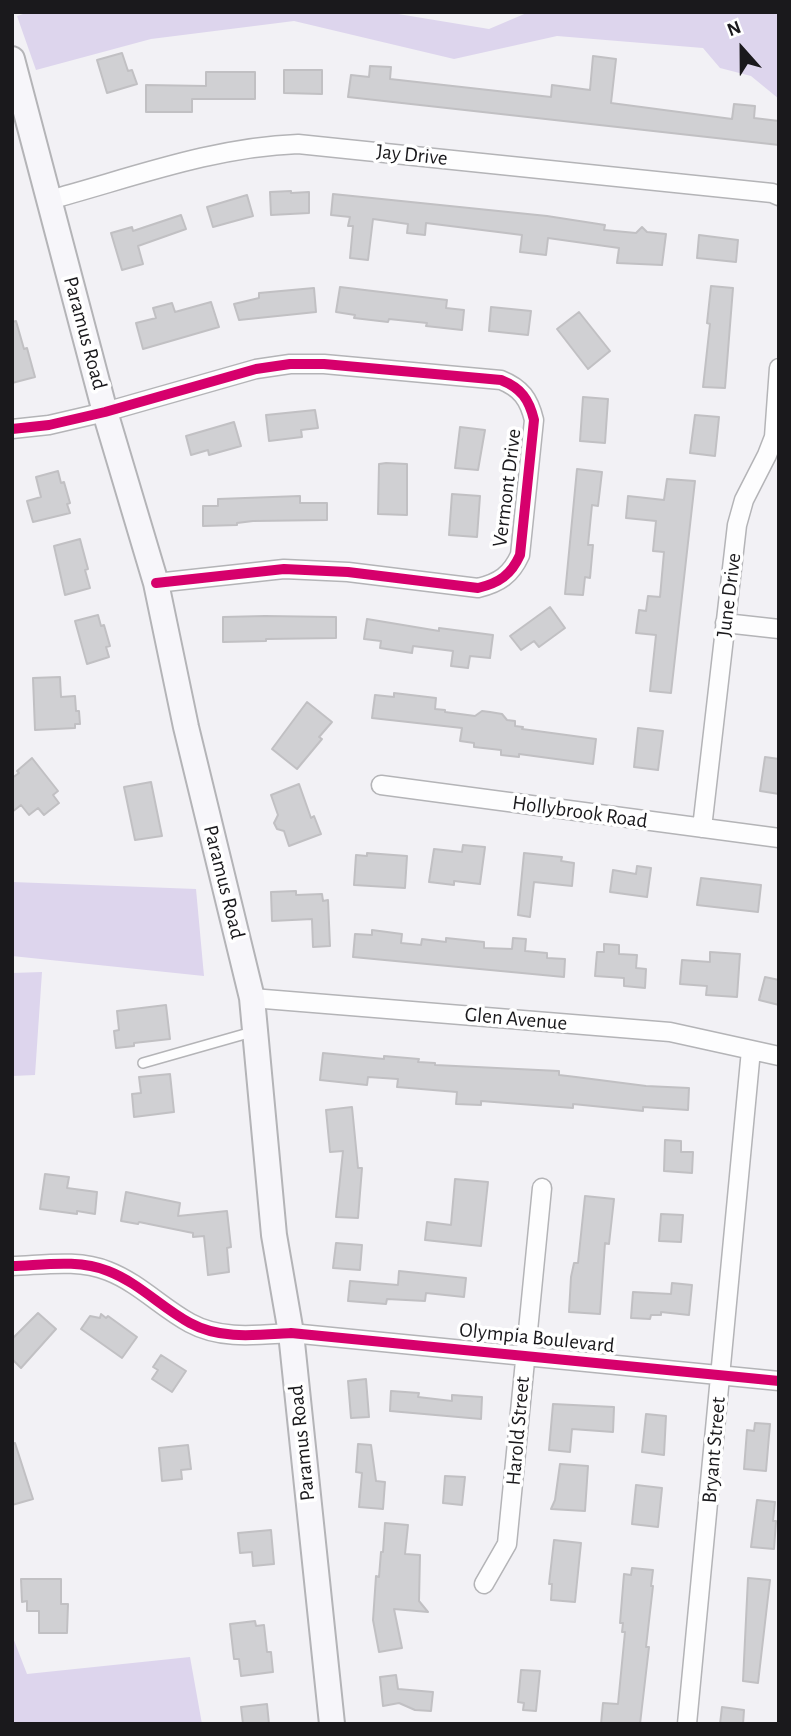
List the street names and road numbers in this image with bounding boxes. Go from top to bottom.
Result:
street label: Jay Drive [375,139,449,171]
street label: Paramus Road [58,274,112,392]
street label: Vermont Drive [487,427,527,549]
street label: June Drive [711,552,747,638]
street label: Hollybrook Road [511,790,649,834]
street label: Paramus Road [198,822,250,942]
street label: Glen Avenue [464,1002,568,1036]
street label: Olympia Boulevard [458,1317,616,1359]
street label: Harold Street [501,1375,535,1487]
street label: Paramus Road [283,1384,321,1502]
street label: Bryant Street [697,1396,731,1504]

